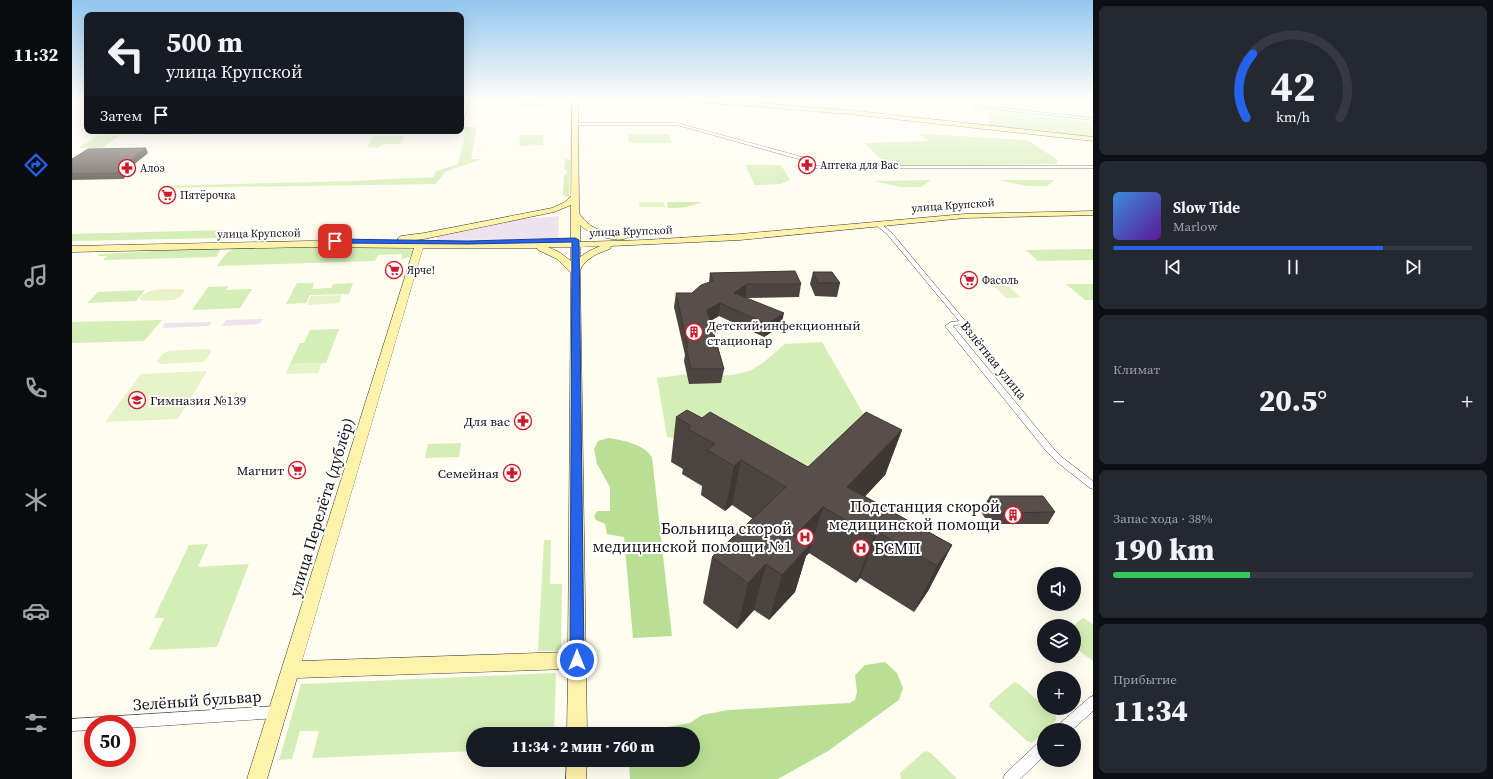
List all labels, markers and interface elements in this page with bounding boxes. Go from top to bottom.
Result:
text: 500 m [166,23,243,61]
icon: left [100,28,152,80]
text: 11:32 [14,42,58,67]
text: 42 [1270,58,1316,115]
text: улица Крупской [166,59,303,84]
icon: arrive [150,104,172,126]
text: Затем [100,105,142,126]
text: km/h [1276,107,1310,127]
icon: directions [22,151,50,179]
pharmacy icon: Аптека для Вас [797,155,817,175]
pharmacy icon: Алоэ [117,158,137,178]
place label: Аптека для Вас [820,158,899,173]
place label: Алоэ [140,161,165,176]
supermarket icon: Пятёрочка [157,185,177,205]
place label: Пятёрочка [180,188,236,203]
street label: улица Крупской [911,195,995,216]
text: Slow Tide [1173,197,1240,218]
text: Marlow [1173,218,1217,235]
street label: улица Крупской [589,223,673,240]
pin [318,224,352,258]
street label: улица Крупской [217,225,301,242]
icon: arrive [324,230,346,252]
icon: previous [1162,256,1184,278]
icon: pause [1282,256,1304,278]
icon: next [1402,256,1424,278]
supermarket icon: Ярче! [384,260,404,280]
icon: music [22,262,50,290]
place label: Ярче! [407,263,435,278]
supermarket icon: Фасоль [959,270,979,290]
place label: Фасоль [982,273,1019,288]
place label: Детский инфекционный стационар [707,317,861,349]
street label: Взлётная улица [957,318,1031,403]
building icon: Детский инфекционный стационар [684,322,704,342]
text: Климат [1113,361,1160,378]
icon: phone [22,374,50,402]
text: 20.5° [1259,380,1327,421]
text: − [1113,386,1125,416]
text: + [1461,386,1473,416]
school or university icon: Гимназия №139 [127,390,147,410]
place label: Гимназия №139 [150,392,246,409]
pharmacy icon: Для вас [513,411,533,431]
place label: Для вас [464,413,510,430]
street label: улица Перелёта (дублёр) [283,415,359,599]
supermarket icon: Магнит [287,460,307,480]
place label: Магнит [237,462,284,479]
pharmacy icon: Семейная [502,463,522,483]
place label: Семейная [438,465,499,482]
icon: climate [22,486,50,514]
place label: Подстанция скорой медицинской помощи [828,495,1000,535]
building icon: Подстанция скорой медицинской помощи [1003,505,1023,525]
text: Запас хода · 38% [1113,510,1213,527]
place label: Больница скорой медицинской помощи №1 [593,517,792,557]
hospital icon: Больница скорой медицинской помощи №1 [795,527,815,547]
text: 190 km [1113,529,1214,570]
place label: БСМП [874,537,921,559]
hospital icon: БСМП [851,538,871,558]
map controls [1037,567,1081,767]
button: sound [1037,567,1081,611]
icon: car [22,597,50,625]
button: layers [1037,619,1081,663]
position arrow [556,639,598,681]
button: + [1037,671,1081,715]
text: Прибытие [1113,671,1177,688]
street label: Зелёный бульвар [132,685,262,715]
text: 11:34 [1113,690,1188,731]
icon: filters [22,709,50,737]
speed limit sign: 50 [84,715,136,767]
button: − [1037,723,1081,767]
text: 11:34 · 2 мин · 760 m [512,736,654,757]

